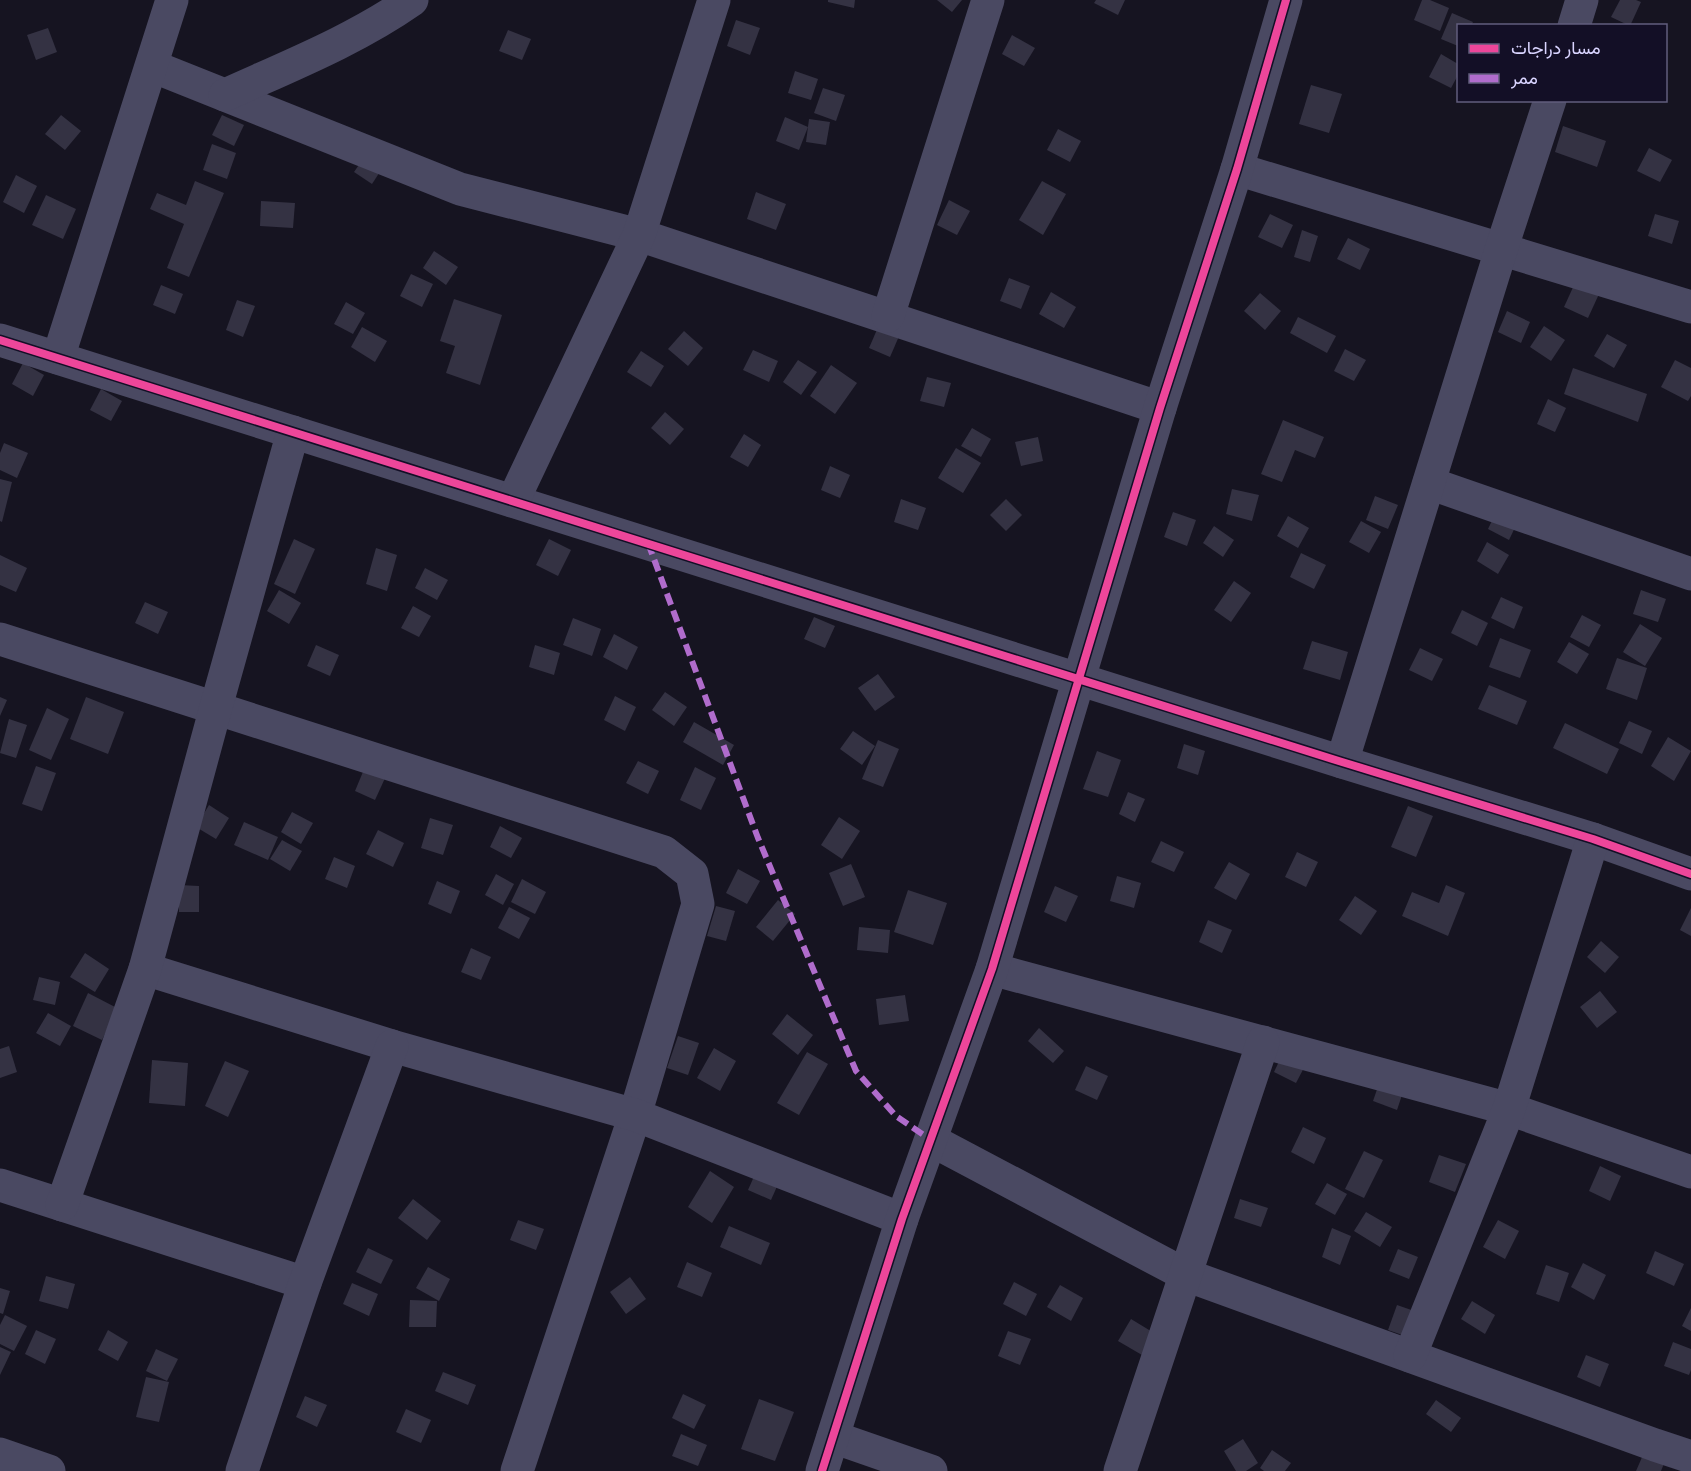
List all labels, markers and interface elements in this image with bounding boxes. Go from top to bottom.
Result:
legend [1457,24,1667,102]
text: مسار دراجات [1511,36,1601,59]
text: ممر [1510,66,1538,89]

